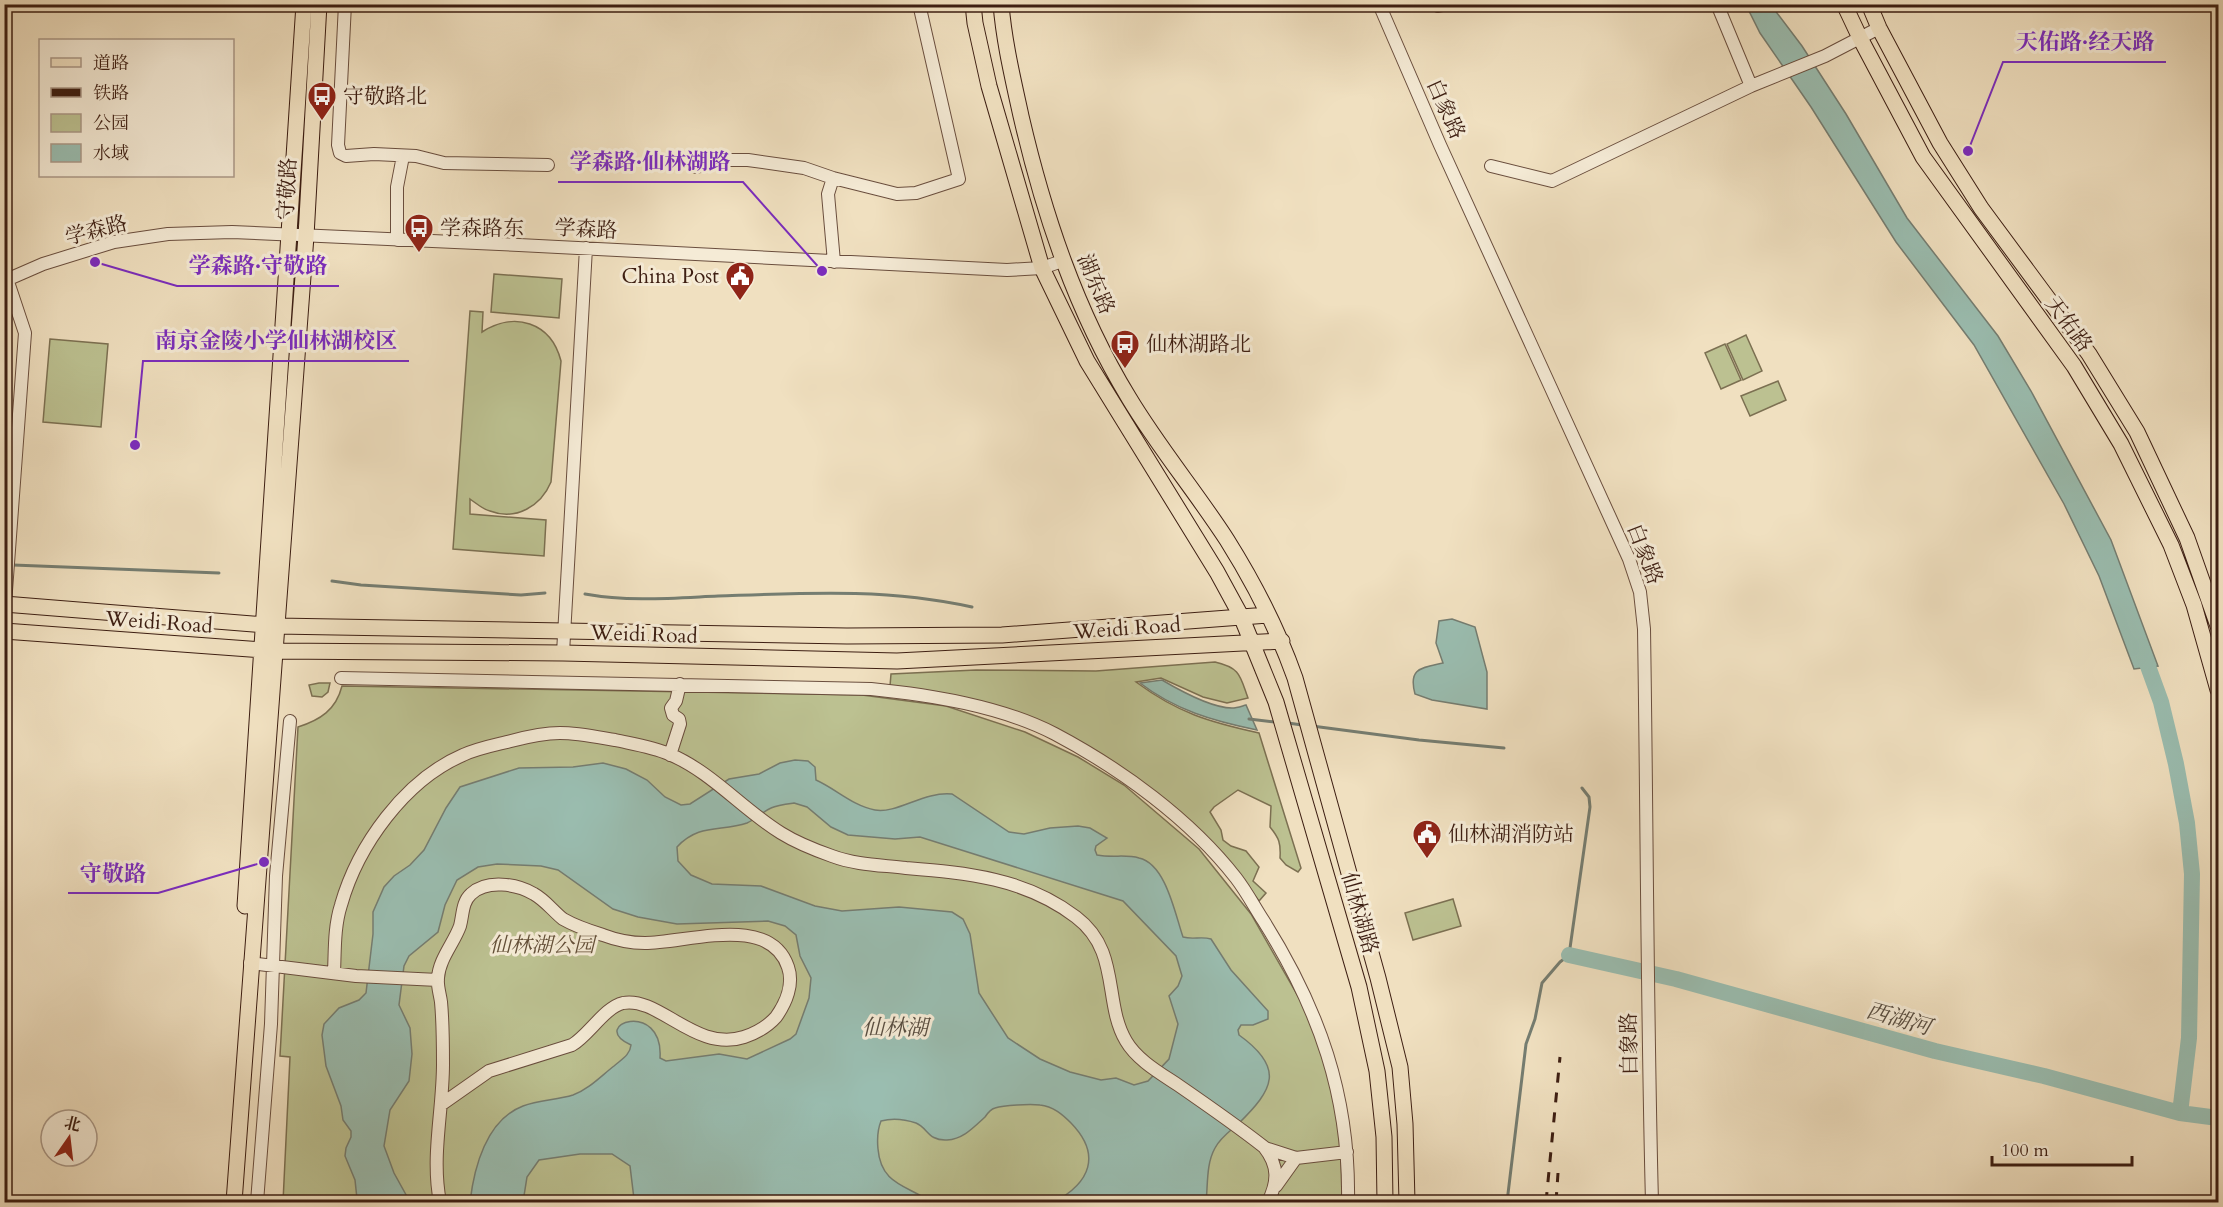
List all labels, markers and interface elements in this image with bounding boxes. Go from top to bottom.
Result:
callout: 天佑路·经天路 [2003,22,2166,62]
text: 天佑路·经天路 [2016,27,2154,57]
legend [39,39,234,177]
text: 道路 [93,51,129,76]
street label: 白象路 [1419,75,1472,144]
bus stop icon: 守敬路北 [306,80,338,122]
text: 铁路 [93,81,129,106]
place label: 守敬路北 [343,82,427,111]
text: 公园 [93,111,129,136]
text: 水域 [93,141,129,166]
callout: 学森路·仙林湖路 [558,142,743,182]
text: 学森路·仙林湖路 [570,147,730,177]
street label: 守敬路 [271,157,304,221]
street label: 学森路 [62,209,130,252]
bus stop icon: 学森路东 [403,212,435,254]
street label: 学森路 [554,213,618,246]
place label: 学森路东 [440,214,524,243]
callout: 学森路·守敬路 [177,246,339,286]
street label: 湖东路 [1070,250,1121,319]
text: 学森路·守敬路 [189,251,327,281]
public building icon: China Post [724,260,756,302]
place label: China Post [621,262,719,291]
street label: 天佑路 [2038,290,2099,358]
callout: 南京金陵小学仙林湖校区 [143,321,409,361]
text: 南京金陵小学仙林湖校区 [155,326,397,356]
bus stop icon: 仙林湖路北 [1109,328,1141,370]
place label: 仙林湖路北 [1146,330,1251,359]
street label: 白象路 [1620,520,1669,589]
street label: Weidi Road [103,604,214,641]
street label: Weidi Road [1071,610,1182,647]
street label: Weidi Road [589,618,698,651]
public building icon: 仙林湖消防站 [1411,818,1443,860]
place label: 仙林湖消防站 [1448,820,1574,849]
callout: 守敬路 [68,853,158,893]
text: 守敬路 [80,859,146,889]
street label: 仙林湖路 [1334,869,1385,958]
park label: 仙林湖公园 [490,931,597,960]
water label: 西湖河 [1863,995,1938,1044]
street label: 白象路 [1614,1012,1645,1076]
water label: 仙林湖 [862,1013,932,1043]
north arrow [39,1108,99,1168]
text: 北 [62,1112,83,1137]
scale bar [1992,1129,2132,1167]
text: 100 m [2001,1138,2049,1163]

